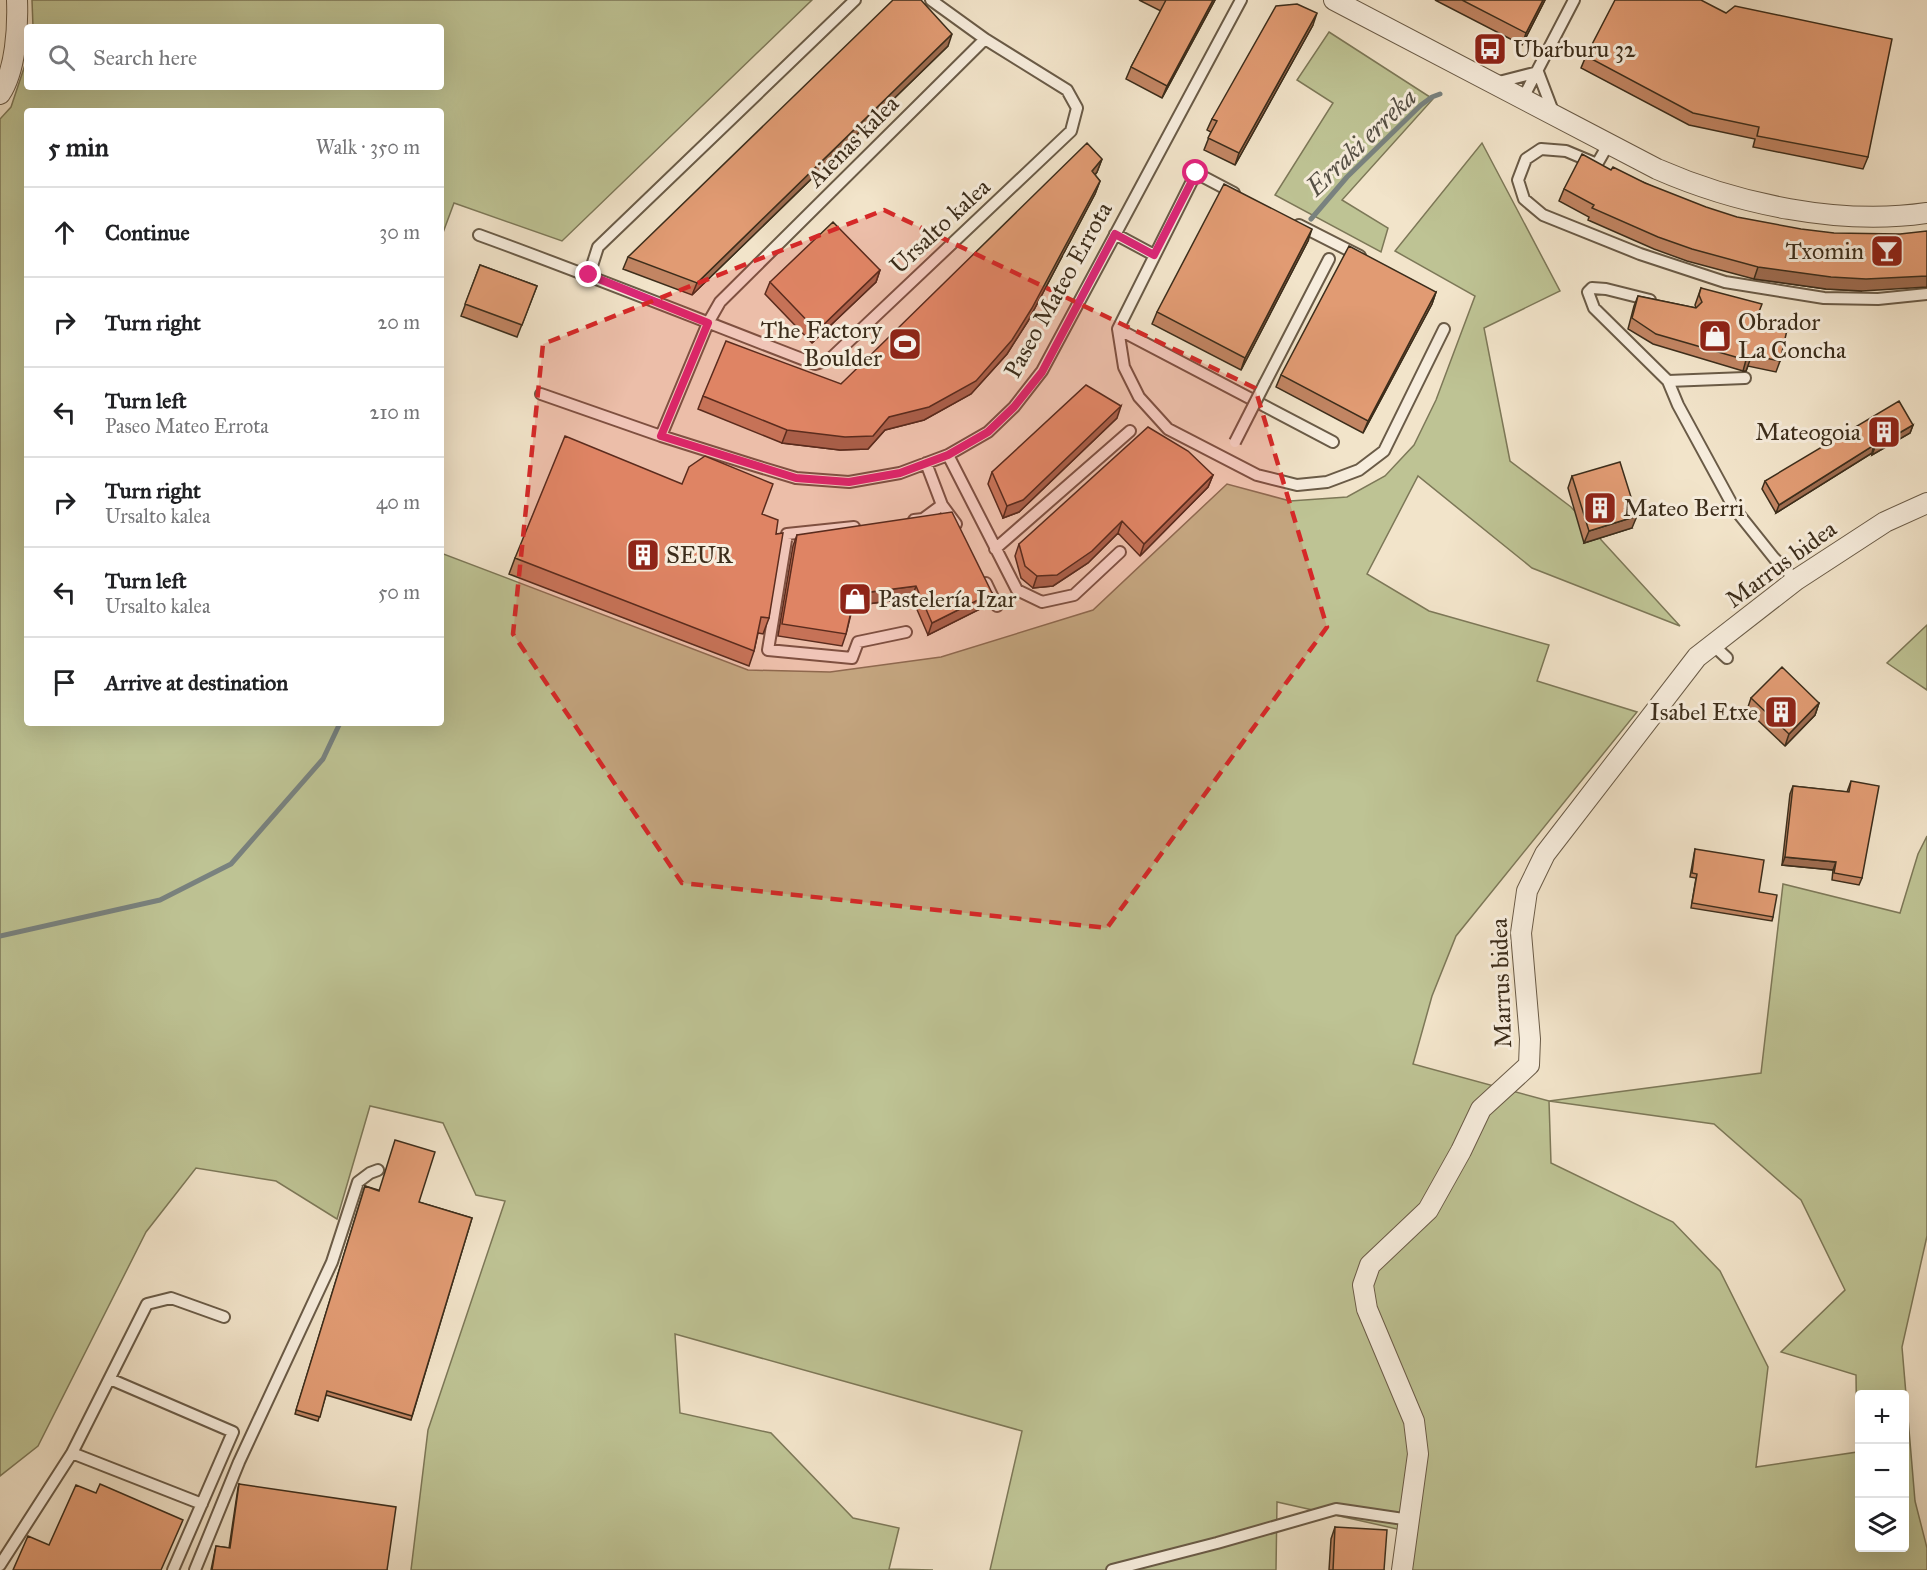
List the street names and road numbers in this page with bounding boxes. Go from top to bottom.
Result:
street label: Aienas kalea [800,88,906,194]
street label: Ursalto kalea [884,171,997,280]
street label: Paseo Mateo Errota [997,196,1119,383]
street label: Marrus bidea [1720,513,1843,614]
street label: Marrus bidea [1484,917,1518,1048]

